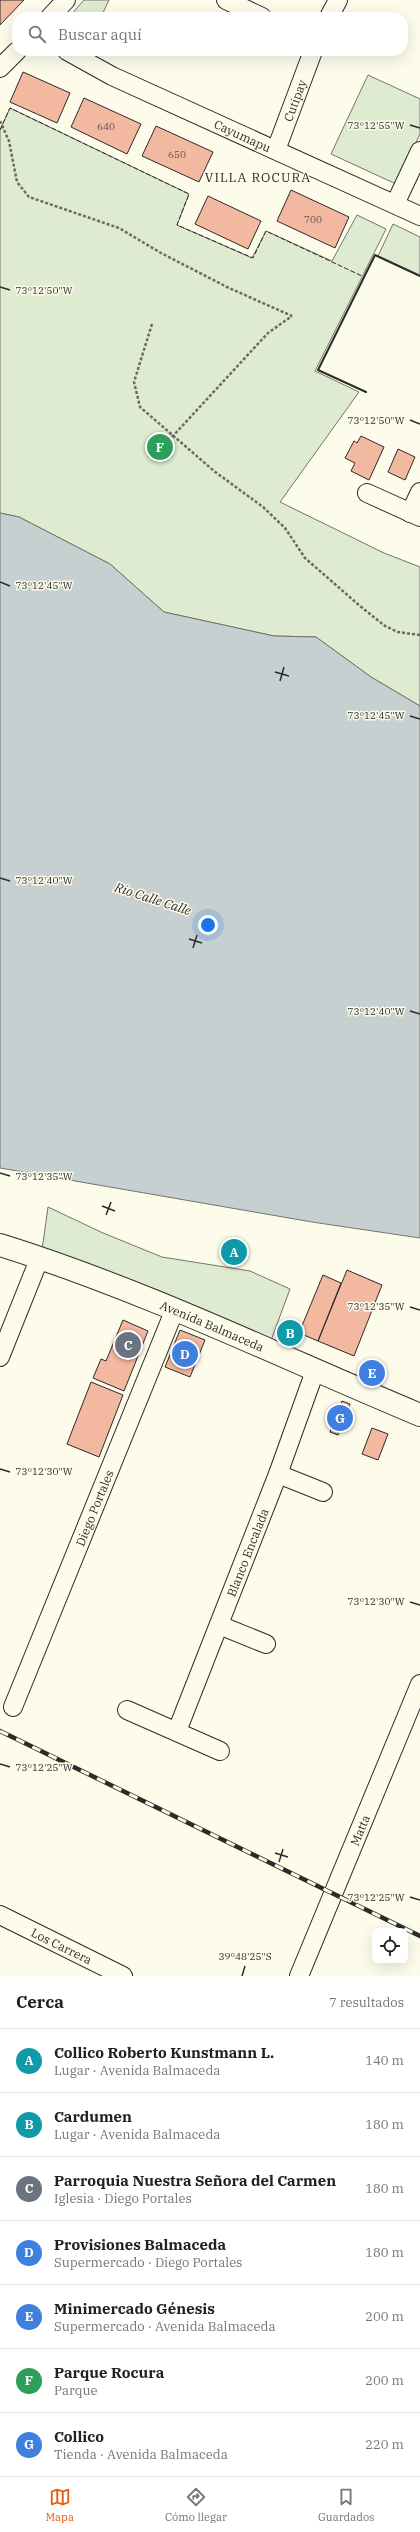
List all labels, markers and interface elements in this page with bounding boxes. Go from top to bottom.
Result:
search box [12,12,408,56]
icon: search [26,23,48,45]
text: Buscar aquí [58,25,142,44]
street label: Cutipay [280,77,309,123]
street label: Cayumapu [212,116,274,155]
text: 73°12'55"W [347,119,405,132]
house number: 640 [97,120,115,133]
house number: 650 [168,148,186,161]
district label: VILLA ROCURA [205,169,311,186]
house number: 700 [304,213,322,226]
text: 73°12'50"W [15,284,73,297]
text: 73°12'50"W [347,414,405,427]
pin: F [147,432,173,462]
text: 73°12'45"W [15,579,73,592]
text: 73°12'45"W [347,709,405,722]
text: 73°12'40"W [15,874,73,887]
water label: Río Calle Calle [112,878,194,919]
your location [198,915,218,935]
text: 73°12'40"W [347,1005,405,1018]
text: 73°12'35"W [15,1170,73,1183]
pin: A [221,1237,247,1267]
street label: Avenida Balmaceda [158,1297,267,1354]
text: 73°12'35"W [347,1300,405,1313]
pin: B [277,1318,303,1348]
pin: C [115,1330,141,1360]
pin: D [172,1339,198,1369]
pin: E [359,1358,385,1388]
pin: G [327,1403,353,1433]
text: 73°12'30"W [15,1465,73,1478]
street label: Diego Portales [72,1467,116,1548]
street label: Blanco Encalada [223,1506,271,1599]
text: 73°12'30"W [347,1595,405,1608]
text: 73°12'25"W [15,1761,73,1774]
street label: Matta [346,1812,373,1848]
text: 73°12'25"W [347,1891,405,1904]
street label: Los Carrera [29,1924,95,1967]
map controls [372,1928,408,1964]
button: locate [372,1928,408,1964]
text: 39°48'25"S [218,1950,272,1963]
text: Cerca [16,1991,64,2013]
text: 7 resultados [329,1994,404,2011]
text: Collico Roberto Kunstmann L. [54,2043,274,2062]
text: A [24,2052,34,2069]
text: 140 m [365,2052,404,2069]
text: Lugar · Avenida Balmaceda [54,2062,220,2079]
text: Cardumen [54,2107,132,2126]
text: B [24,2116,34,2133]
text: 180 m [365,2116,404,2133]
text: Lugar · Avenida Balmaceda [54,2126,220,2143]
text: Parroquia Nuestra Señora del Carmen [54,2171,336,2190]
text: C [25,2180,33,2197]
text: 180 m [365,2180,404,2197]
text: Iglesia · Diego Portales [54,2190,192,2207]
text: Provisiones Balmaceda [54,2235,226,2254]
text: D [24,2244,34,2261]
text: 180 m [365,2244,404,2261]
text: Supermercado · Diego Portales [54,2254,242,2271]
text: Minimercado Génesis [54,2299,215,2318]
text: E [25,2308,33,2325]
text: 200 m [365,2308,404,2325]
text: Supermercado · Avenida Balmaceda [54,2318,276,2335]
text: Parque Rocura [54,2363,164,2382]
text: F [25,2372,33,2389]
text: 200 m [365,2372,404,2389]
text: Parque [54,2382,98,2399]
text: Collico [54,2427,104,2446]
text: G [24,2436,34,2453]
text: 220 m [365,2436,404,2453]
text: Tienda · Avenida Balmaceda [54,2446,228,2463]
tab: Mapa [46,2486,74,2524]
tab: Cómo llegar [165,2486,227,2524]
tab: Guardados [318,2486,374,2524]

